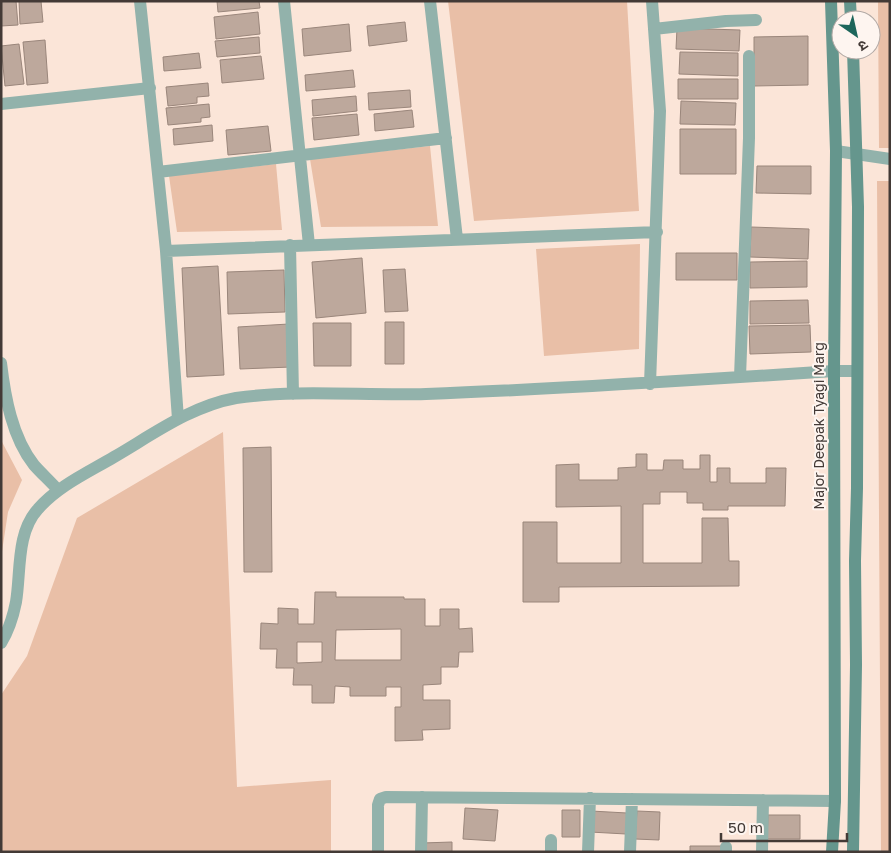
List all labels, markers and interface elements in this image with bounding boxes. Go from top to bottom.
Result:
north arrow [831,10,881,60]
text: उ [855,37,872,56]
street label: Major Deepak Tyagi Marg [810,342,827,510]
scale bar [721,810,847,842]
text: 50 m [728,818,763,836]

